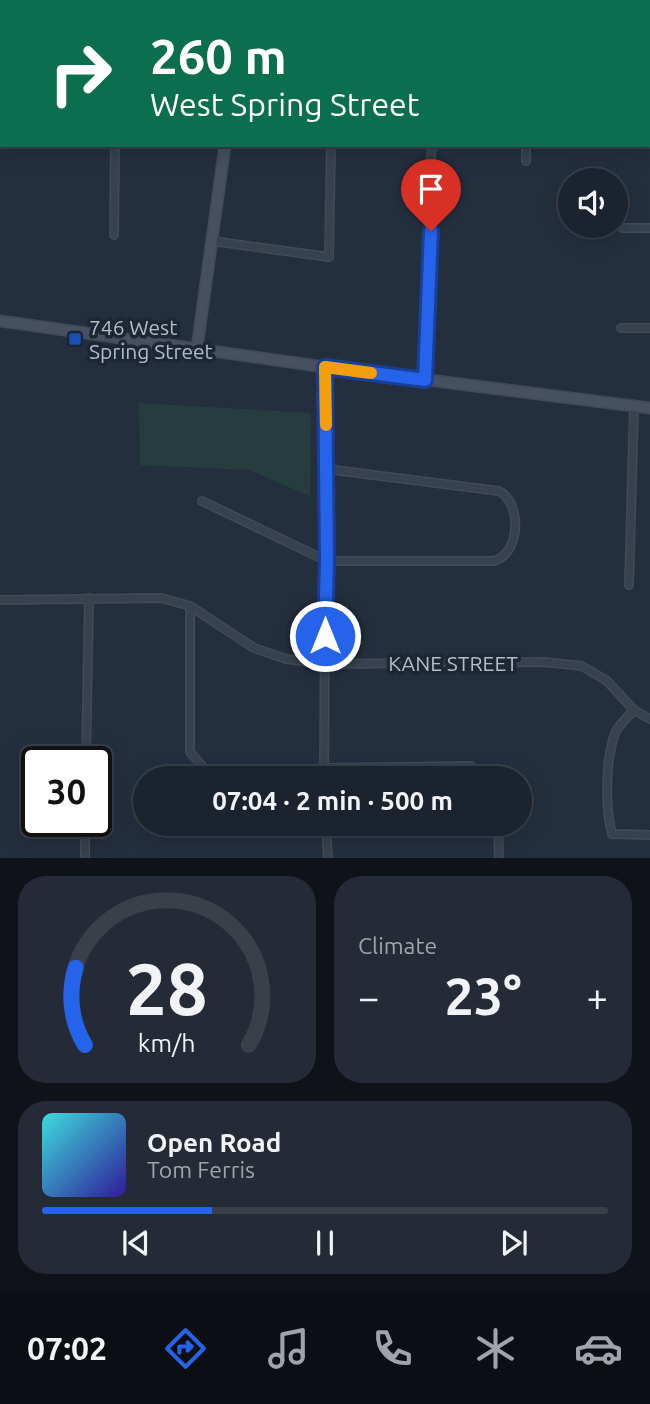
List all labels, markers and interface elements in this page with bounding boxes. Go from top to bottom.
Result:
icon: right [35,28,126,119]
text: 260 m [150,28,287,83]
text: West Spring Street [150,86,419,122]
pin [401,159,461,231]
map controls [558,168,628,238]
button: sound [558,168,628,238]
icon: arrive [412,170,450,208]
place label: 746 West Spring Street [89,315,213,363]
marker: 746 West Spring Street [67,331,83,347]
position arrow [288,599,362,673]
street label: KANE STREET [388,651,518,675]
speed limit sign: 30 [21,746,112,837]
text: 07:04 · 2 min · 500 m [212,786,453,815]
text: Climate [358,933,437,958]
text: 28 [126,948,208,1030]
text: 23° [444,967,522,1025]
text: − [358,976,379,1018]
text: + [587,976,608,1018]
text: km/h [138,1029,196,1057]
text: Open Road [147,1128,281,1157]
text: Tom Ferris [147,1157,255,1182]
icon: previous [117,1224,155,1262]
icon: pause [306,1224,344,1262]
icon: next [495,1224,533,1262]
icon: directions [161,1324,210,1373]
icon: music [264,1324,313,1373]
icon: phone [368,1324,417,1373]
icon: climate [471,1324,520,1373]
icon: car [574,1324,623,1373]
text: 07:02 [27,1330,107,1366]

